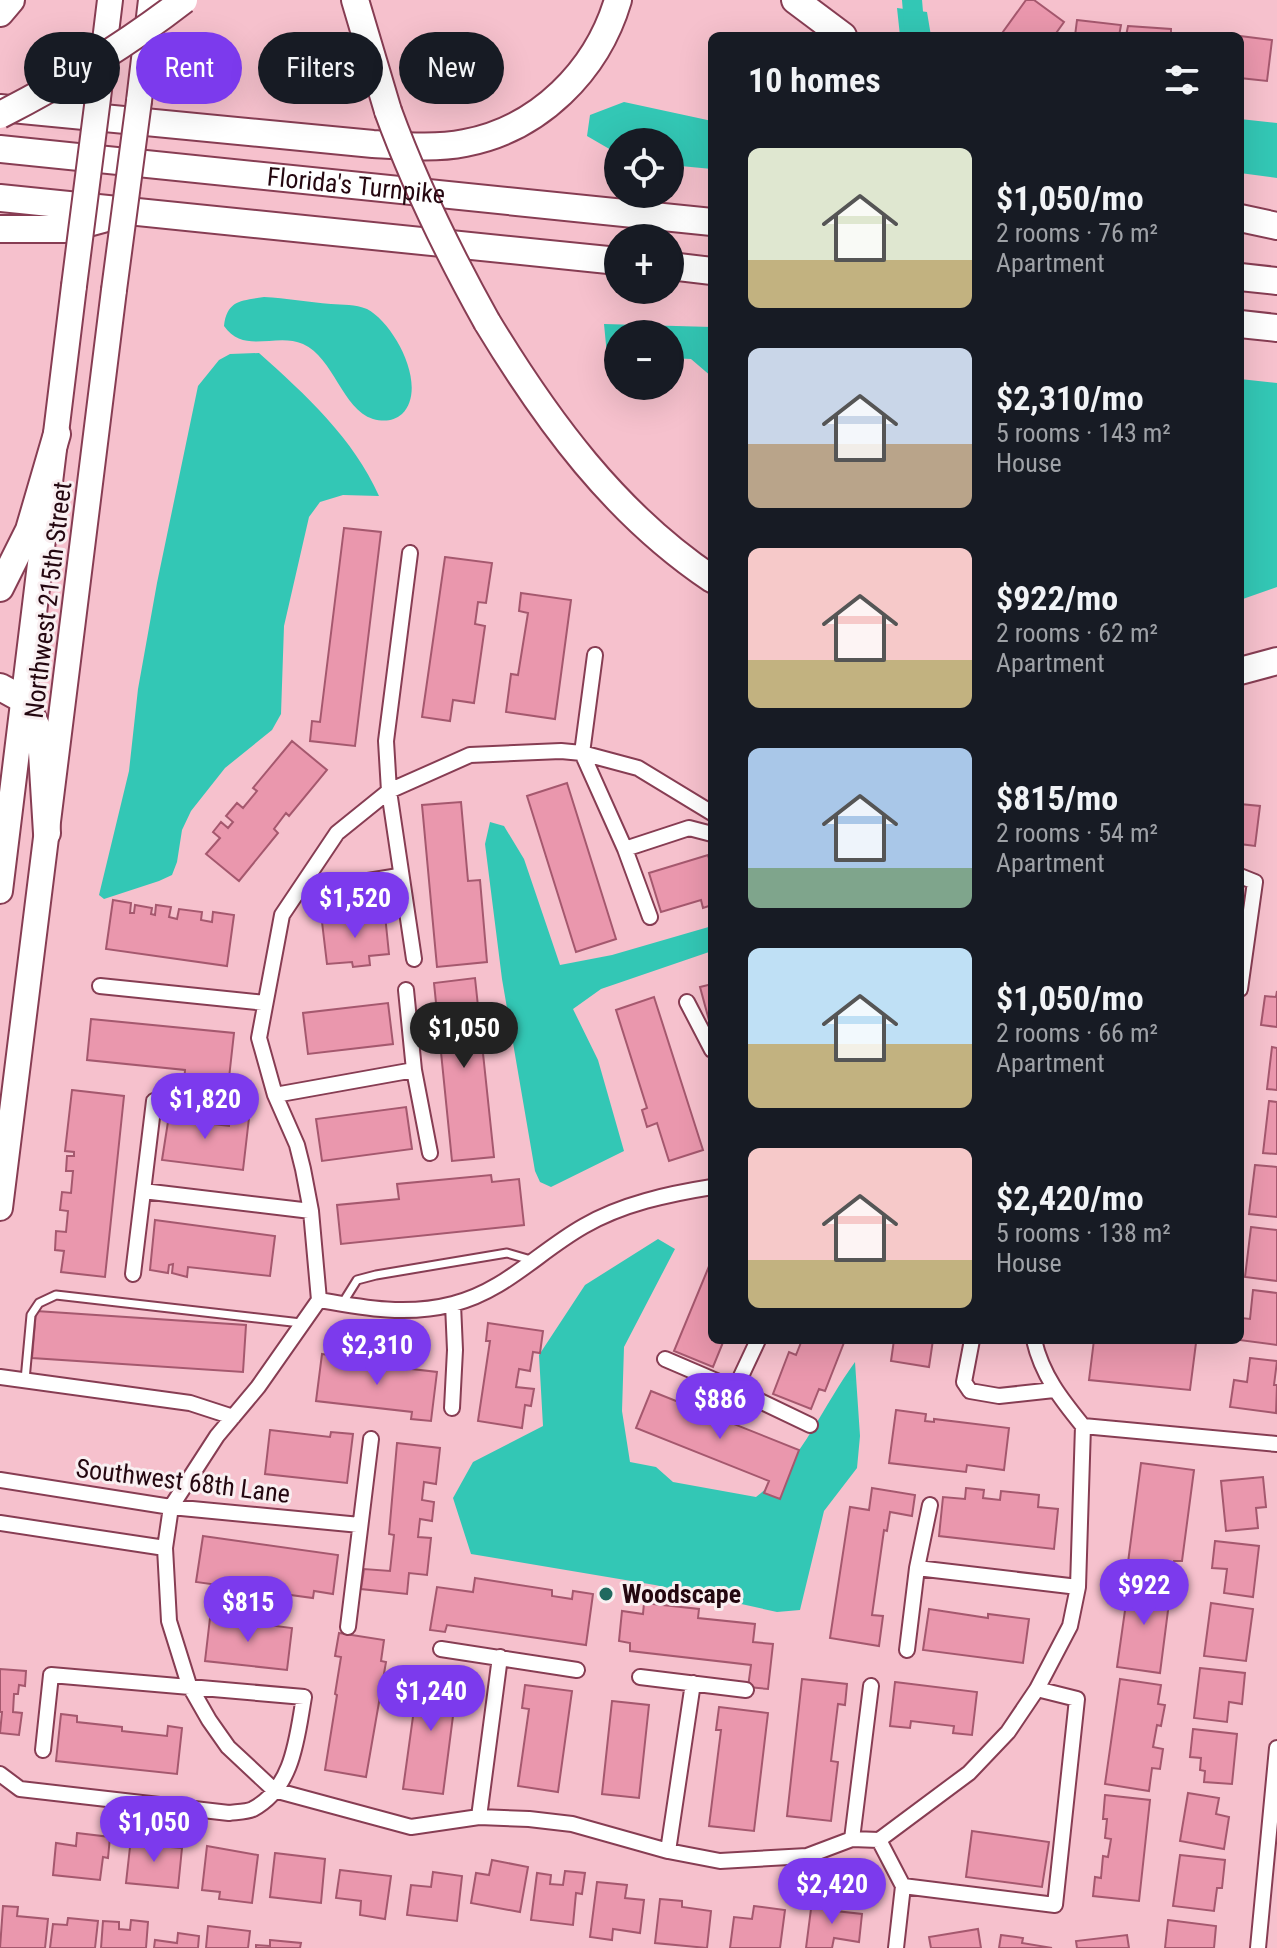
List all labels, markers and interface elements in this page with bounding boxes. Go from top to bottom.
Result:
chip: Buy [24,32,120,104]
chip: Rent [136,32,242,104]
chip: Filters [258,32,383,104]
chip: New [399,32,504,104]
icon: filters [1160,58,1204,102]
text: 10 homes [748,60,881,100]
map controls [604,128,684,400]
button: locate [604,128,684,208]
street label: Florida's Turnpike [266,161,447,210]
text: $1,050/mo [996,178,1144,218]
icon: home [812,180,908,276]
text: 2 rooms · 76 m² [996,218,1158,248]
button: + [604,224,684,304]
text: Apartment [996,248,1105,278]
button: − [604,320,684,400]
text: $2,310/mo [996,378,1144,418]
icon: home [812,380,908,476]
text: 5 rooms · 143 m² [996,418,1171,448]
text: House [996,448,1062,478]
street label: Northwest 215th Street [19,480,77,720]
text: $922/mo [996,578,1118,618]
icon: home [812,580,908,676]
text: 2 rooms · 62 m² [996,618,1158,648]
text: Apartment [996,648,1105,678]
text: $815/mo [996,778,1118,818]
icon: home [812,780,908,876]
text: 2 rooms · 54 m² [996,818,1158,848]
text: Apartment [996,848,1105,878]
pin: $1,520 [290,872,420,940]
text: $1,520 [319,883,391,913]
text: $1,050/mo [996,978,1144,1018]
icon: home [812,980,908,1076]
pin: $1,050 [399,1002,529,1070]
text: $1,050 [428,1013,500,1043]
text: 2 rooms · 66 m² [996,1018,1158,1048]
text: Apartment [996,1048,1105,1078]
pin: $1,820 [140,1073,270,1141]
text: $1,820 [169,1084,241,1114]
text: $2,420/mo [996,1178,1144,1218]
icon: home [812,1180,908,1276]
text: 5 rooms · 138 m² [996,1218,1171,1248]
text: House [996,1248,1062,1278]
pin: $2,310 [312,1319,442,1387]
text: $2,310 [341,1330,413,1360]
pin: $886 [673,1373,767,1441]
text: $886 [694,1384,746,1414]
street label: Southwest 68th Lane [74,1453,292,1509]
pin: $922 [1097,1559,1191,1627]
text: $922 [1118,1570,1170,1600]
pin: $815 [201,1576,295,1644]
place label: Woodscape [622,1579,741,1609]
marker: Woodscape [597,1585,615,1603]
text: $815 [222,1587,274,1617]
pin: $1,240 [366,1665,496,1733]
text: $1,240 [395,1676,467,1706]
pin: $1,050 [89,1796,219,1864]
text: $1,050 [118,1807,190,1837]
pin: $2,420 [767,1858,897,1926]
text: $2,420 [796,1869,868,1899]

